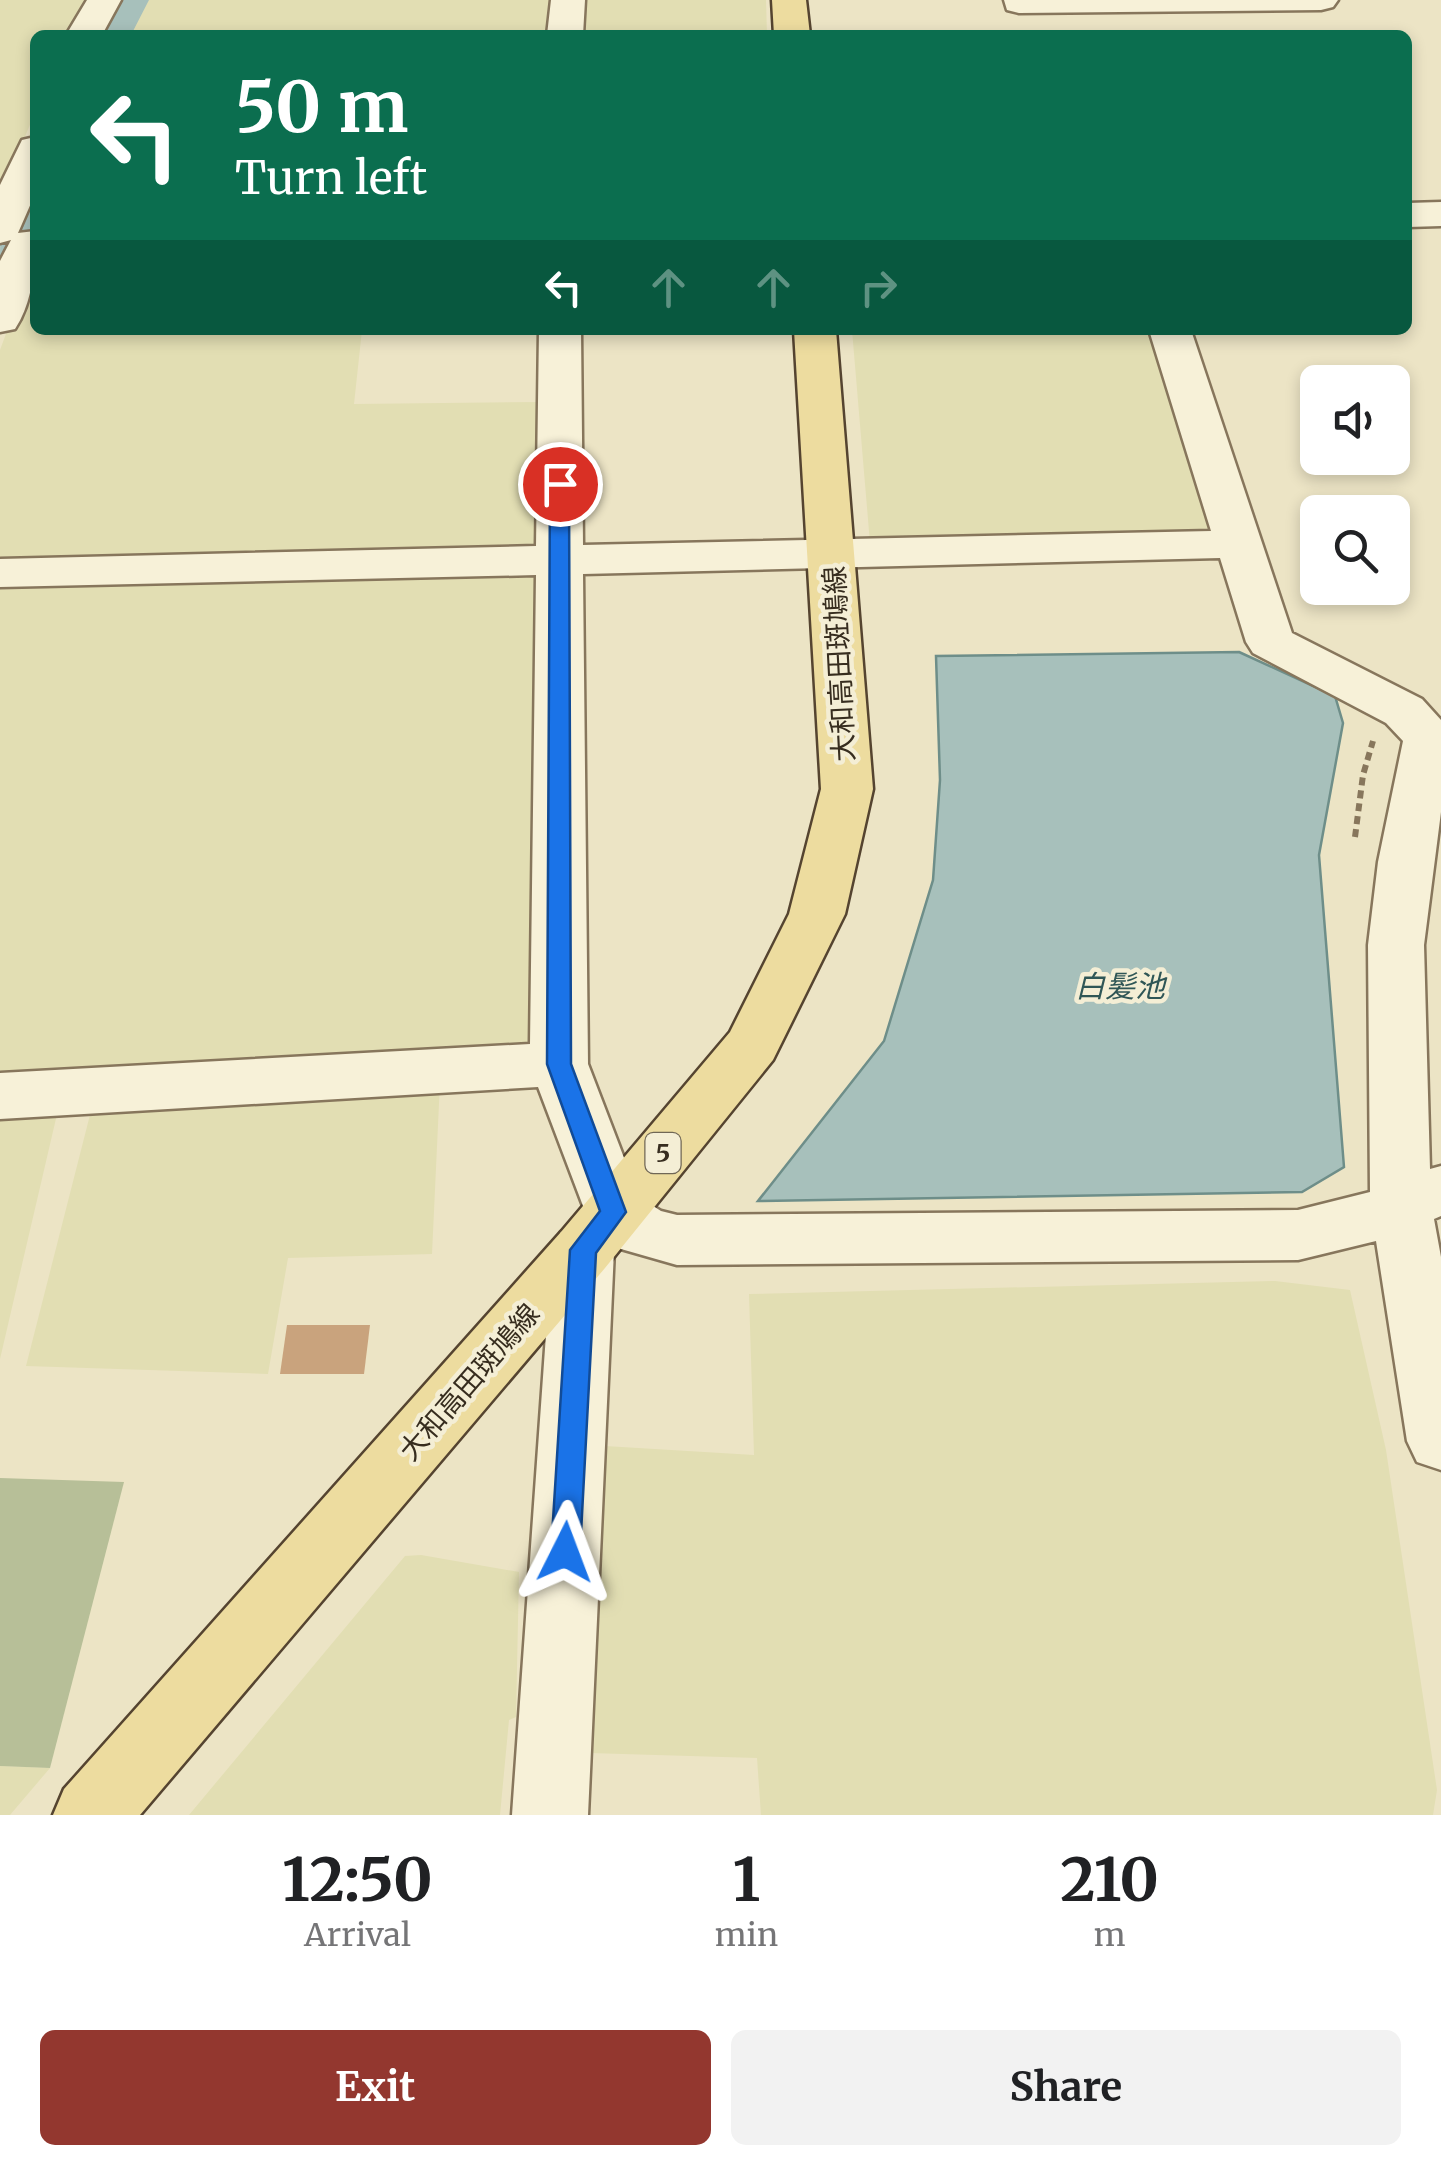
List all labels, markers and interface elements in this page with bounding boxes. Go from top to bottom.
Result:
text: 50 m [235,63,408,151]
icon: left [70,70,200,200]
text: Turn left [235,150,427,206]
icon: left [536,260,591,315]
icon: ahead [641,260,696,315]
icon: ahead [746,260,801,315]
icon: right [851,260,906,315]
map controls [1300,365,1410,605]
button: sound [1300,365,1410,475]
pin [518,442,603,527]
icon: arrive [533,457,588,512]
button: search [1300,495,1410,605]
street label: 大和高田斑鳩線 [816,565,862,763]
water label: 白髪池 [1075,967,1168,1005]
road number: 5 [646,1133,680,1173]
street label: 大和高田斑鳩線 [391,1296,547,1468]
position arrow [513,1500,617,1604]
text: 12:50 [282,1842,433,1917]
text: 1 [733,1842,760,1917]
text: 210 [1060,1842,1159,1917]
text: Arrival [304,1915,411,1955]
text: min [715,1915,778,1955]
text: m [1094,1915,1125,1955]
button: Exit [40,2030,711,2145]
button: Share [731,2030,1401,2145]

